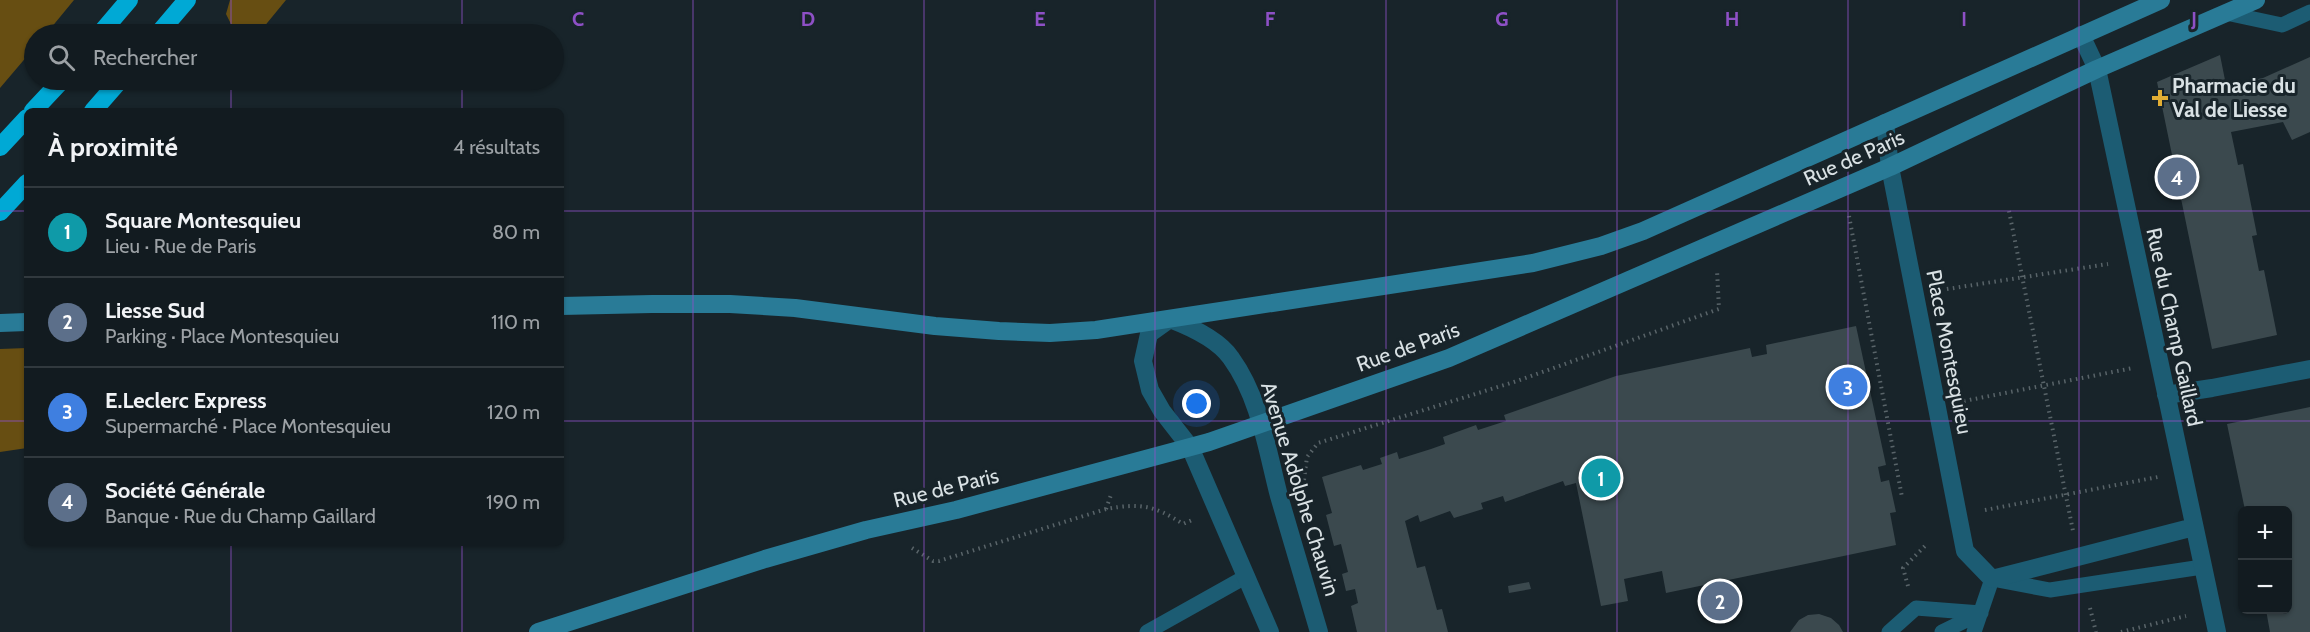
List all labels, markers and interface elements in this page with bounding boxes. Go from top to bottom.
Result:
text: C [572,7,584,31]
text: D [801,7,815,31]
text: E [1034,7,1046,31]
text: F [1265,7,1276,31]
text: G [1495,7,1509,31]
text: H [1725,7,1739,31]
text: I [1961,7,1967,31]
text: J [2190,7,2197,31]
search box [24,24,564,90]
icon: search [45,41,78,74]
text: Rechercher [93,44,197,71]
place label: Pharmacie du Val de Liesse [2172,73,2296,122]
marker: Pharmacie du Val de Liesse [2153,91,2167,105]
street label: Rue de Paris [1800,124,1908,191]
text: À proximité [48,131,178,163]
text: 4 résultats [453,135,540,159]
pin: 4 [2158,154,2196,200]
text: Square Montesquieu [105,207,301,234]
text: 1 [64,220,71,244]
text: 80 m [492,220,540,244]
street label: Rue du Champ Gaillard [2141,225,2208,428]
text: Lieu · Rue de Paris [105,234,256,258]
street label: Place Montesquieu [1921,268,1978,436]
text: Liesse Sud [105,297,205,324]
text: 2 [62,310,73,334]
text: 110 m [491,310,540,334]
street label: Rue de Paris [1353,316,1463,377]
text: Parking · Place Montesquieu [105,324,339,348]
pin: 3 [1828,364,1868,410]
street label: Avenue Adolphe Chauvin [1256,379,1345,599]
text: E.Leclerc Express [105,387,267,414]
your location [1182,389,1211,418]
text: 3 [62,400,73,424]
text: 120 m [487,400,540,424]
text: Supermarché · Place Montesquieu [105,414,391,438]
pin: 1 [1582,456,1620,500]
street label: Rue de Paris [891,462,1001,513]
text: Société Générale [105,477,265,504]
text: 4 [61,490,74,514]
text: 190 m [486,490,540,514]
text: Banque · Rue du Champ Gaillard [105,504,376,528]
map controls [2238,506,2292,614]
button: + [2238,506,2292,560]
button: − [2238,560,2292,614]
pin: 2 [1700,578,1740,624]

